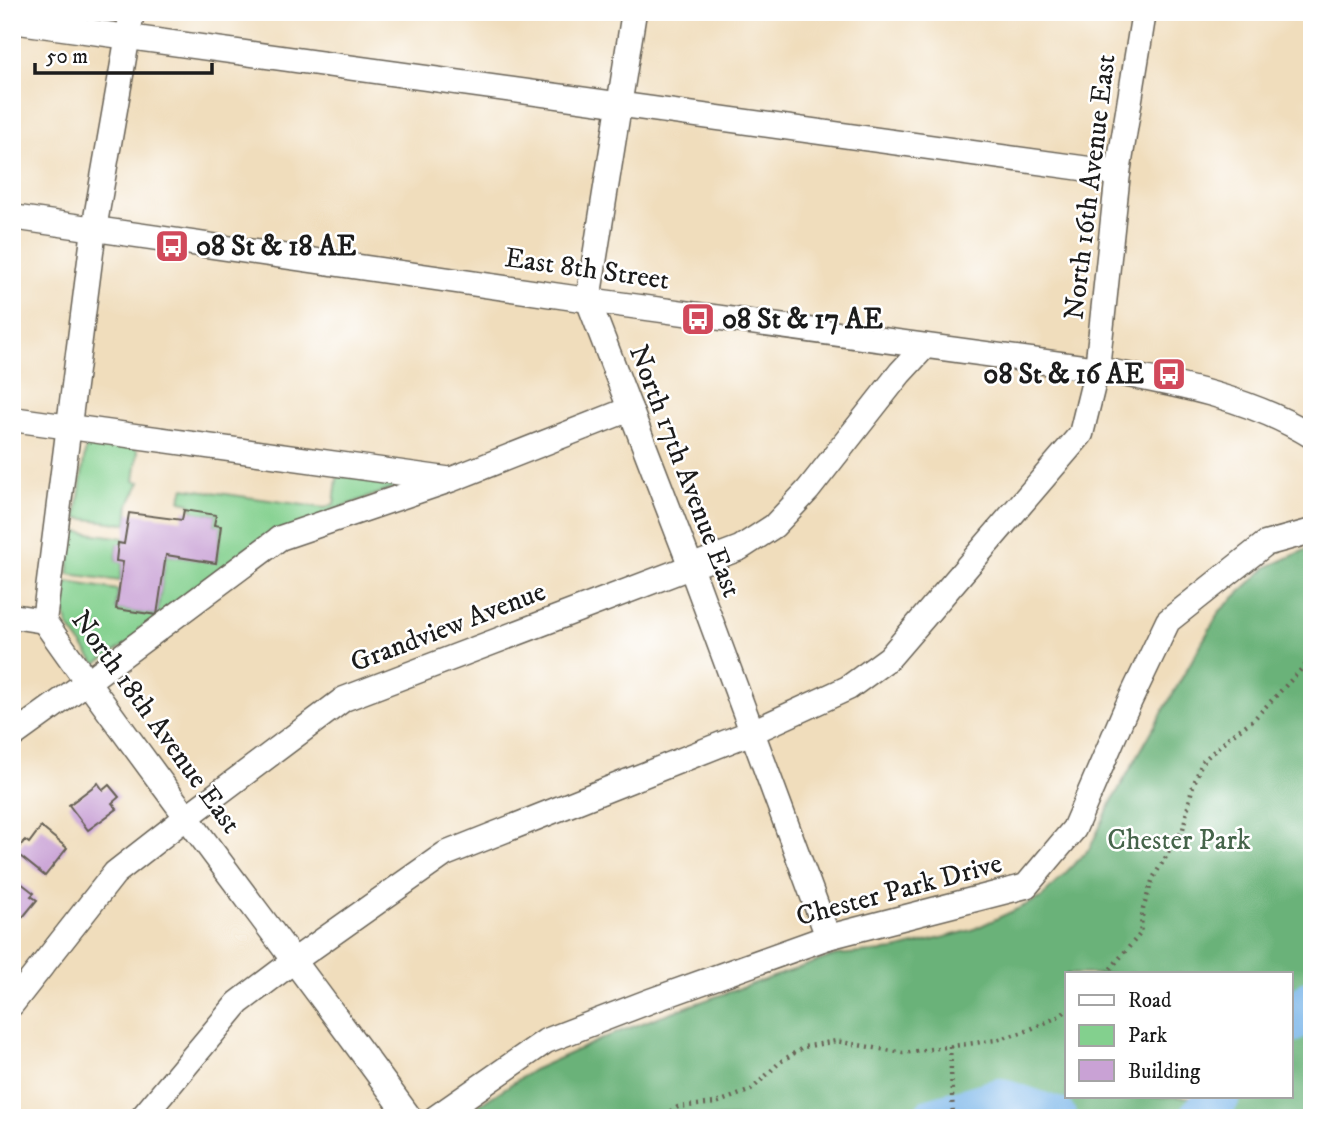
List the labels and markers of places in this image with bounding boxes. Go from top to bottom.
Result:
bus stop icon: 08 St & 18 AE [153,227,191,265]
place label: 08 St & 18 AE [196,229,356,264]
bus stop icon: 08 St & 17 AE [679,300,717,338]
place label: 08 St & 17 AE [722,302,883,337]
bus stop icon: 08 St & 16 AE [1150,355,1188,393]
place label: 08 St & 16 AE [983,357,1144,392]

